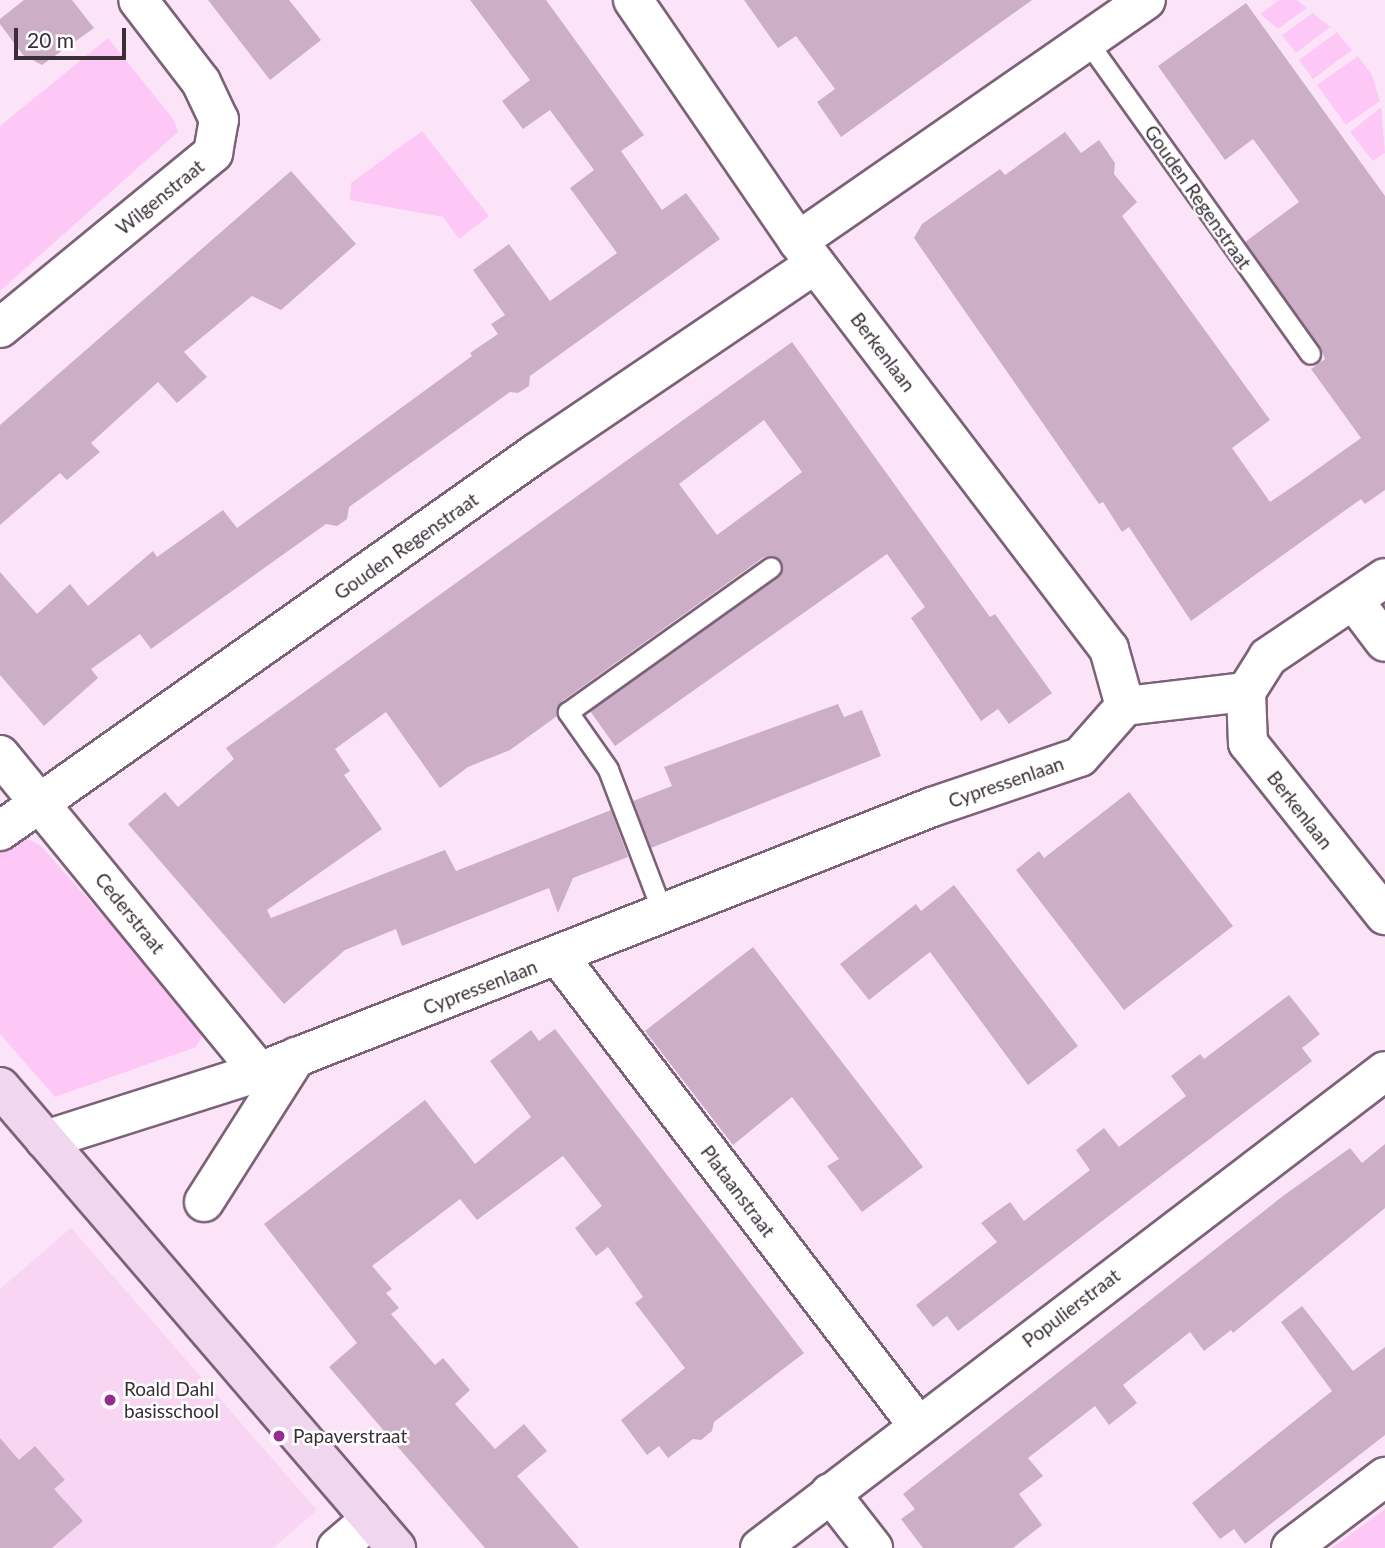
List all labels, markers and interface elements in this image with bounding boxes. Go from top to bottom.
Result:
scale bar [18,14,130,58]
text: 20 m [27,27,74,52]
street label: Gouden Regenstraat [1140,121,1256,273]
street label: Wilgenstraat [111,155,209,239]
street label: Berkenlaan [846,308,920,396]
street label: Gouden Regenstraat [330,488,482,604]
street label: Cypressenlaan [945,752,1067,812]
street label: Berkenlaan [1262,766,1338,854]
street label: Cederstraat [90,868,170,958]
street label: Cypressenlaan [420,955,540,1019]
street label: Plataanstraat [696,1141,780,1241]
street label: Populierstraat [1018,1264,1124,1352]
place label: Roald Dahl basisschool [124,1378,219,1422]
marker: Roald Dahl basisschool [102,1392,118,1408]
place label: Papaverstraat [293,1425,407,1447]
marker: Papaverstraat [271,1428,287,1444]

